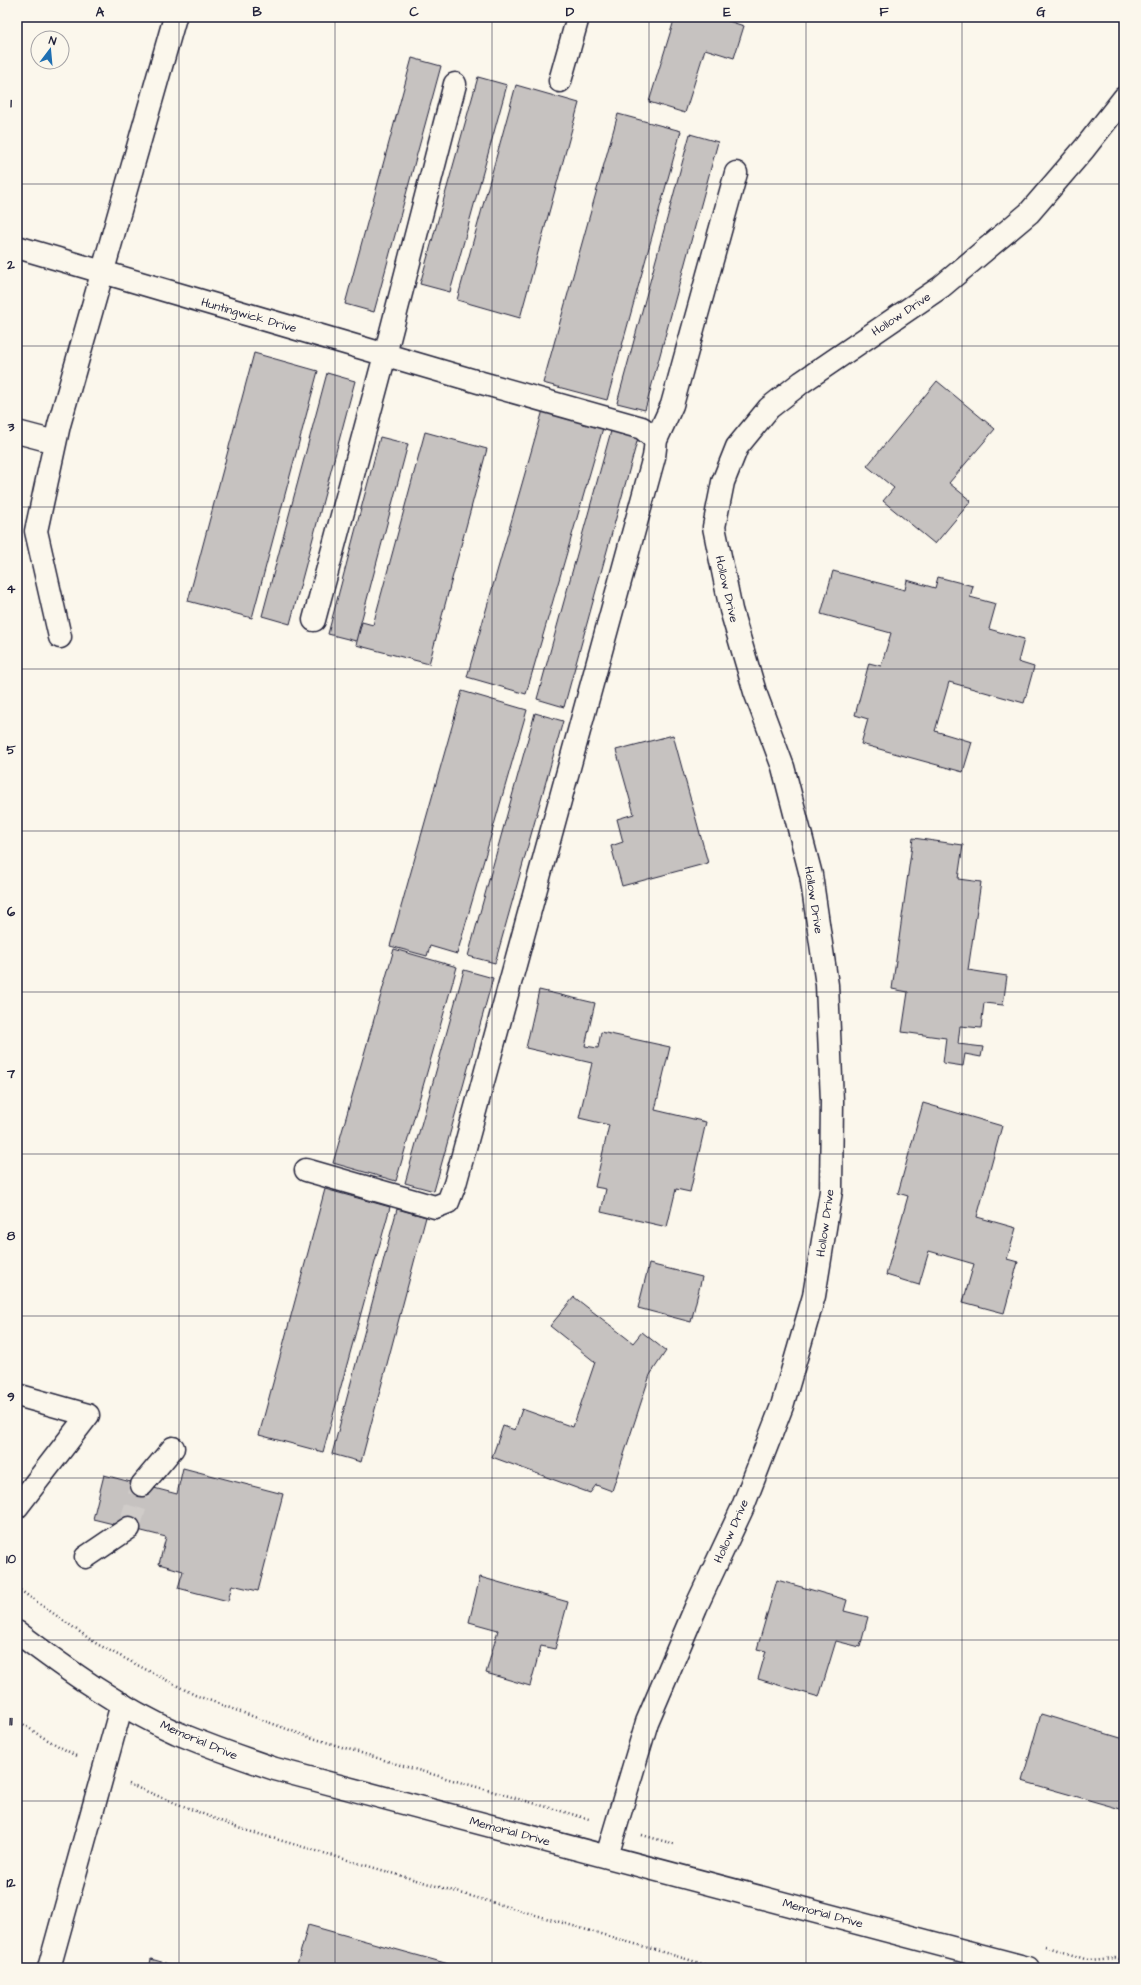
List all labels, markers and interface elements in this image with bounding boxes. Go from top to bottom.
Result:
text: A [96,3,105,21]
text: B [252,3,262,21]
text: C [409,3,419,21]
text: D [566,3,575,21]
text: E [723,3,731,21]
text: F [879,3,889,21]
text: G [1036,3,1046,21]
north arrow [30,30,70,70]
text: N [47,33,58,49]
text: 1 [10,94,12,112]
text: 2 [6,256,15,274]
street label: Hollow Drive [868,288,935,340]
street label: Huntingwick Drive [199,294,299,338]
text: 3 [7,418,15,436]
street label: Hollow Drive [711,554,743,625]
text: 4 [7,580,16,598]
text: 5 [6,741,16,759]
street label: Hollow Drive [800,865,827,935]
text: 6 [7,903,16,921]
text: 7 [6,1065,16,1083]
street label: Hollow Drive [812,1188,839,1258]
text: 8 [7,1227,16,1245]
text: 9 [7,1388,15,1406]
street label: Hollow Drive [710,1496,753,1566]
text: 10 [6,1550,17,1568]
text: 11 [9,1712,13,1730]
street label: Memorial Drive [157,1716,241,1765]
street label: Memorial Drive [468,1813,552,1851]
text: 12 [6,1874,16,1892]
street label: Memorial Drive [781,1895,865,1933]

